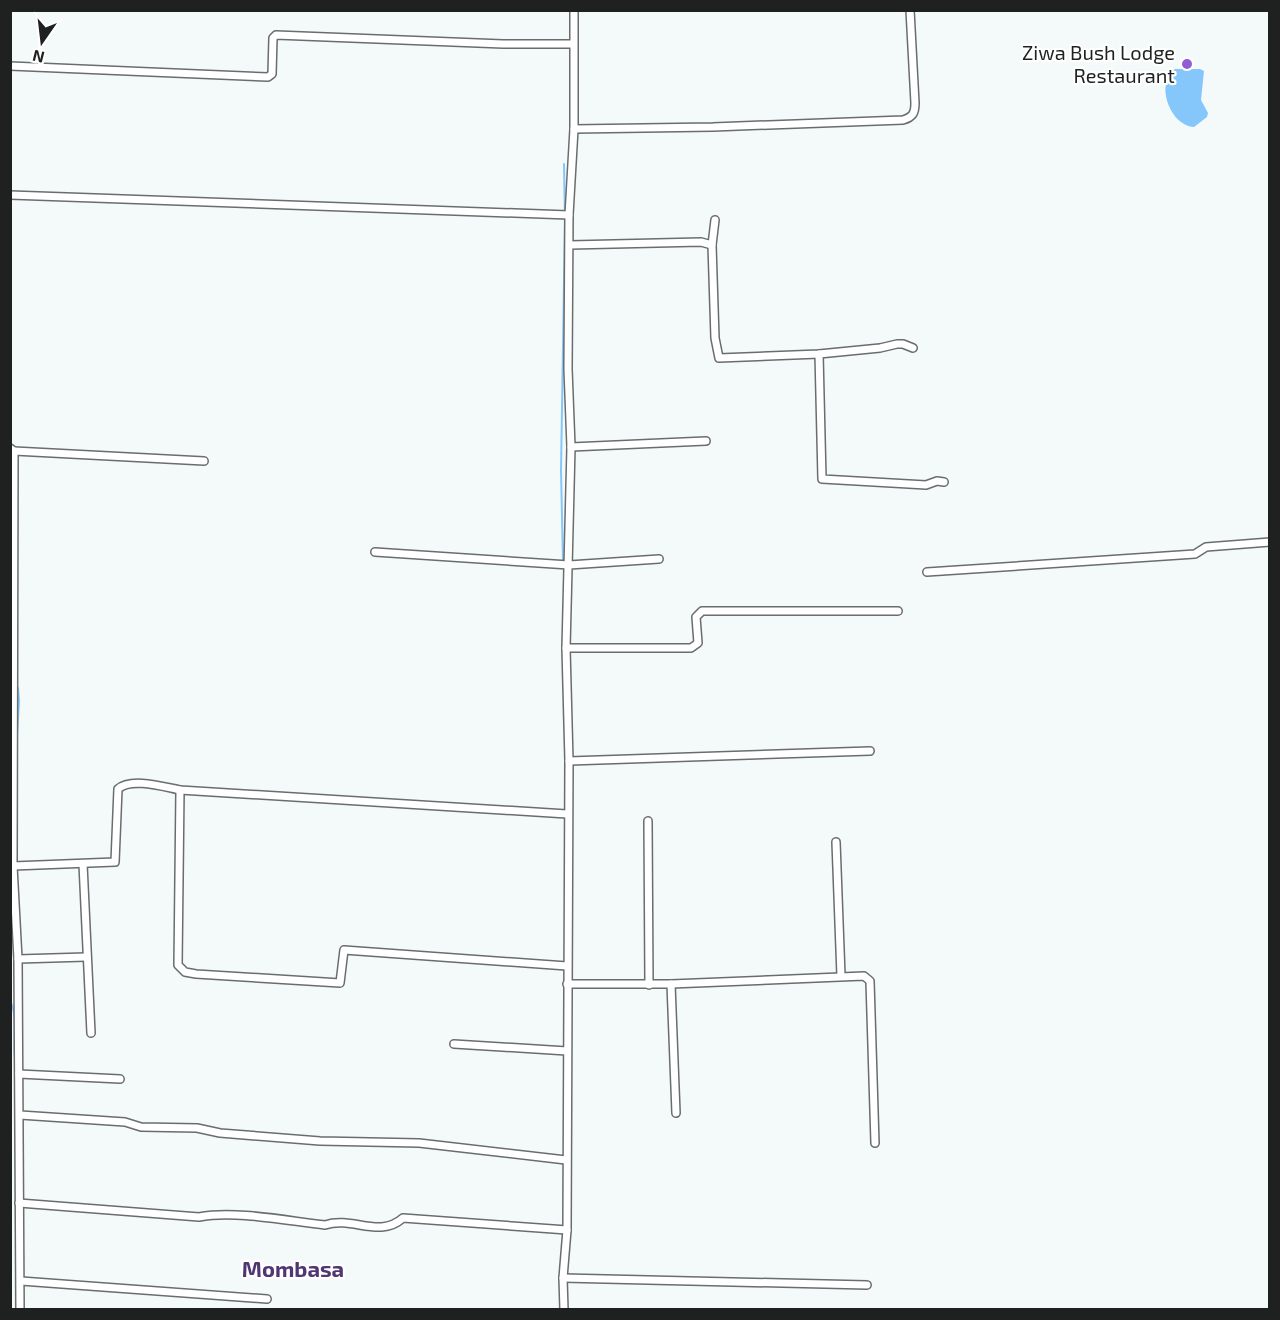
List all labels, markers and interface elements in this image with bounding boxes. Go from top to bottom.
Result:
north arrow [12,12,72,72]
place label: Ziwa Bush Lodge Restaurant [1022,40,1175,87]
text: N [30,46,46,68]
marker: Ziwa Bush Lodge Restaurant [1180,57,1194,71]
district label: Mombasa [242,1255,344,1281]

